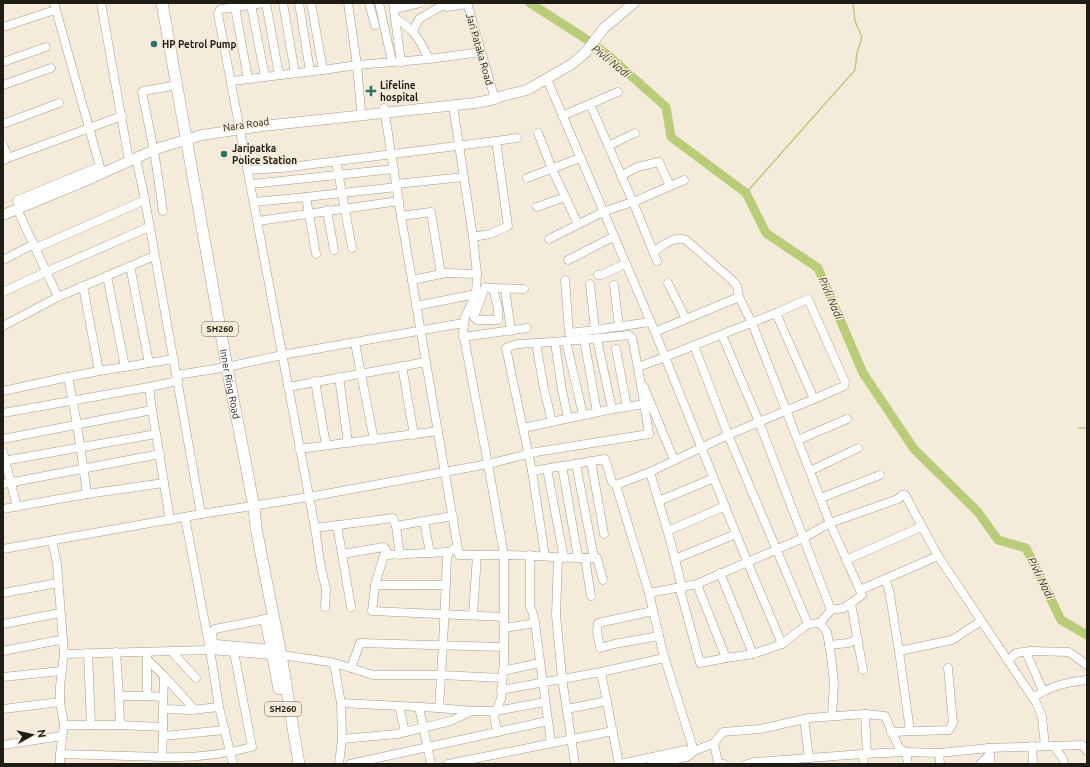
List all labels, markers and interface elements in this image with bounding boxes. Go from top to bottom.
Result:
street label: Jari Pataka Road [464,12,495,86]
marker: HP Petrol Pump [149,39,159,49]
place label: HP Petrol Pump [162,39,236,50]
water label: Pivli Nadi [590,42,633,81]
place label: Lifeline hospital [380,80,418,103]
marker: Lifeline hospital [365,85,377,97]
street label: Nara Road [222,116,270,133]
place label: Jaripatka Police Station [232,143,297,166]
marker: Jaripatka Police Station [219,149,229,159]
water label: Pivli Nadi [817,275,846,322]
road number: SH260 [202,322,238,336]
street label: Inner Ring Road [218,348,242,420]
water label: Pivli Nadi [1026,555,1057,602]
road number: SH260 [265,702,301,716]
north arrow [12,715,52,755]
text: N [35,729,48,739]

